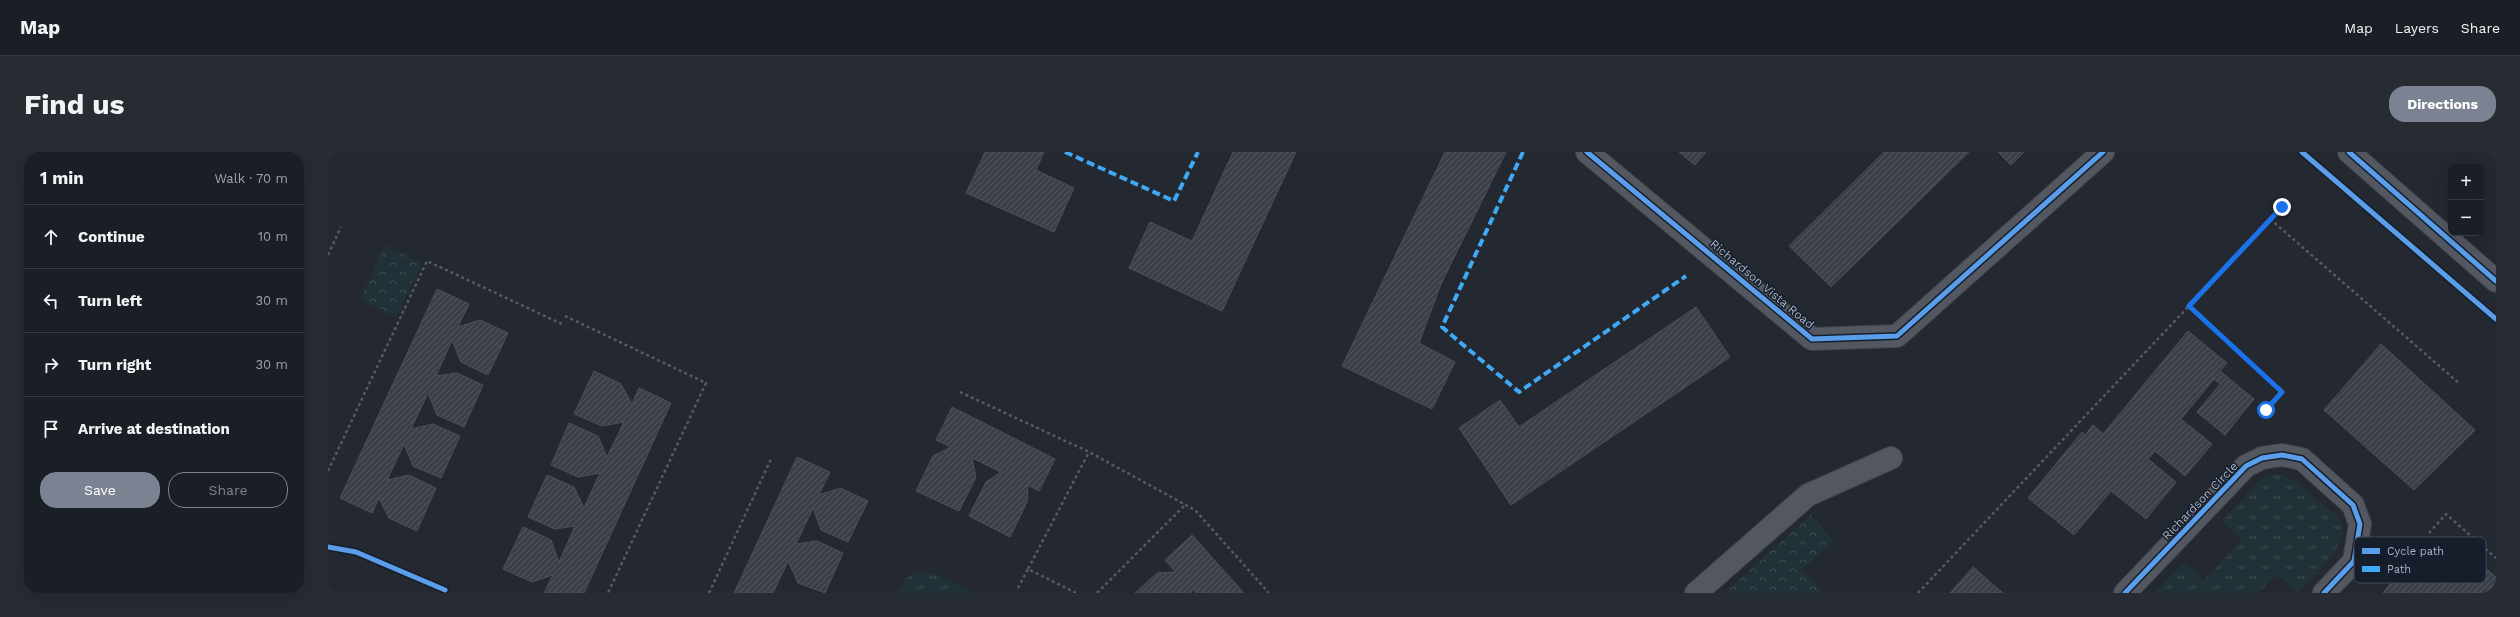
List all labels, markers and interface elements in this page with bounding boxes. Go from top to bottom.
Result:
text: Map [20,16,60,39]
text: Map [2344,20,2373,36]
text: Layers [2395,20,2439,36]
text: Share [2461,20,2500,36]
button: Directions [2389,86,2496,122]
text: Find us [24,88,124,121]
map controls [2448,164,2484,236]
button: + [2448,164,2484,200]
text: 1 min [40,168,84,188]
text: Walk · 70 m [214,171,288,186]
route end [2273,198,2291,216]
button: − [2448,200,2484,236]
icon: ahead [40,226,62,248]
text: Continue [78,228,145,246]
text: 10 m [258,229,288,244]
street label: Richardson Vista Road [1707,236,1817,332]
icon: left [40,290,62,312]
text: Turn left [78,292,142,310]
text: 30 m [256,293,288,308]
icon: right [40,354,62,376]
text: Turn right [78,356,151,374]
text: 30 m [256,357,288,372]
route start [2257,401,2275,419]
icon: arrive [40,418,62,440]
text: Arrive at destination [78,420,230,438]
street label: Richardson Circle [2159,459,2241,543]
button: Save [40,472,160,508]
button: Share [168,472,288,508]
legend [2354,537,2486,583]
text: Cycle path [2387,545,2444,558]
text: Path [2387,563,2411,576]

